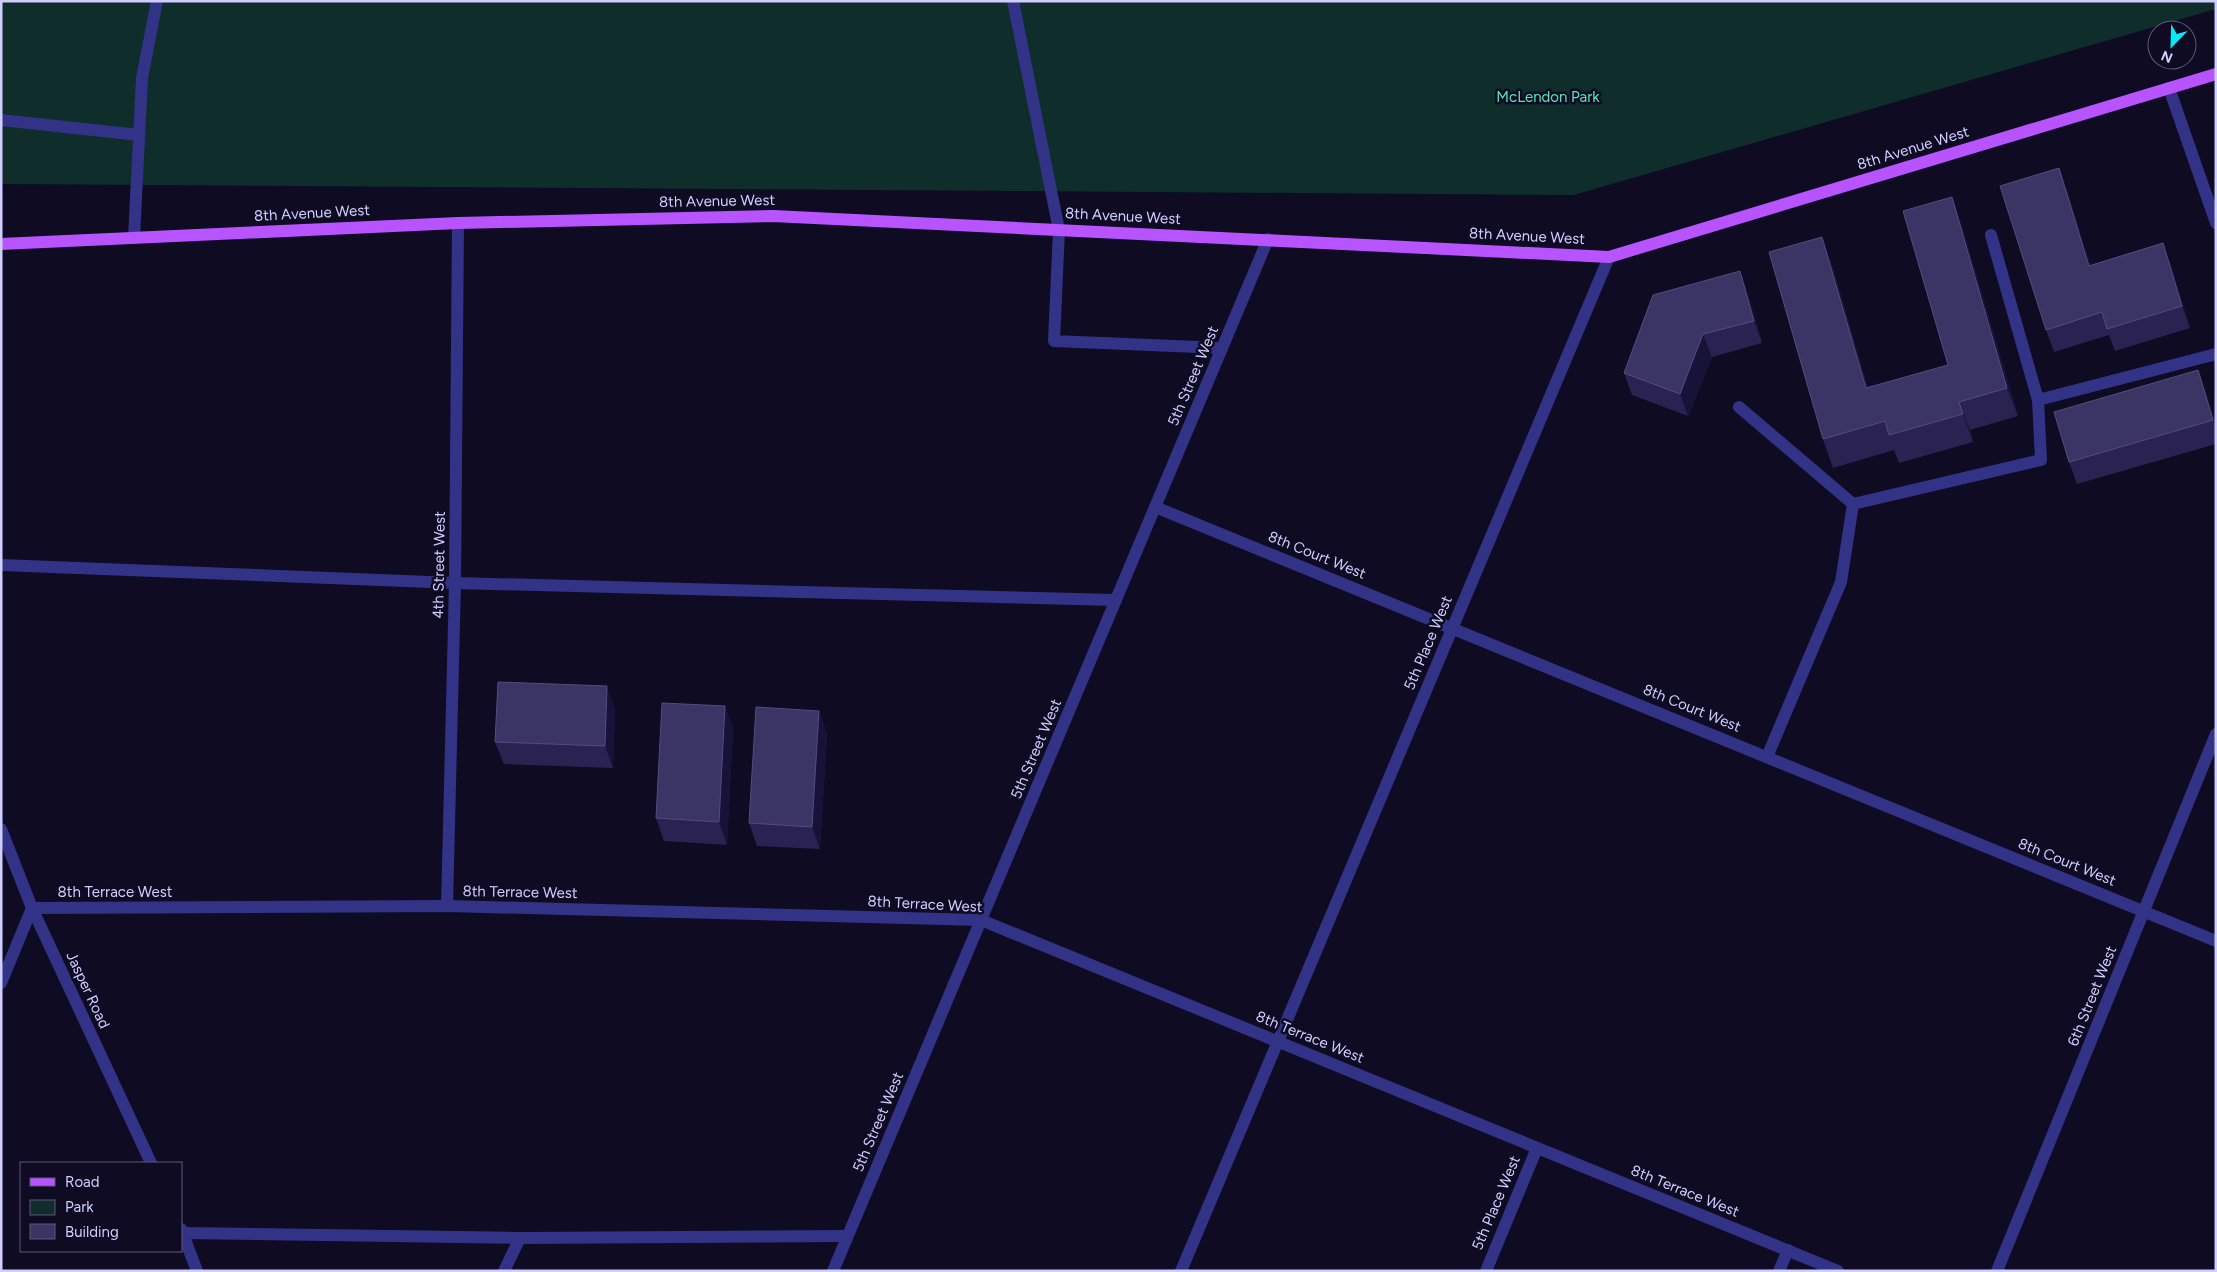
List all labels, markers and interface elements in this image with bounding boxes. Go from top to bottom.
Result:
north arrow [2147,20,2197,70]
text: N [2159,47,2175,66]
park label: McLendon Park [1496,88,1600,106]
street label: 8th Avenue West [1855,122,1971,174]
street label: 8th Avenue West [659,191,775,211]
street label: 8th Avenue West [254,201,371,225]
street label: 8th Avenue West [1065,204,1182,228]
street label: 8th Avenue West [1469,224,1586,248]
street label: 5th Street West [1164,323,1222,429]
street label: 4th Street West [429,511,449,619]
street label: 8th Court West [1265,527,1369,583]
street label: 5th Place West [1400,593,1456,693]
street label: 8th Court West [1640,680,1744,736]
street label: 5th Street West [1007,696,1065,802]
street label: 8th Court West [2015,834,2119,890]
street label: 8th Terrace West [462,882,578,902]
street label: 8th Terrace West [58,883,173,901]
street label: 8th Terrace West [867,892,983,916]
street label: 6th Street West [2064,943,2120,1049]
street label: Jasper Road [62,949,114,1031]
street label: 8th Terrace West [1253,1007,1367,1067]
street label: 5th Street West [849,1069,907,1175]
street label: 5th Place West [1468,1153,1524,1253]
street label: 8th Terrace West [1628,1161,1742,1221]
legend [20,1162,182,1252]
text: Road [65,1173,100,1191]
text: Park [65,1198,94,1216]
text: Building [65,1223,119,1241]

